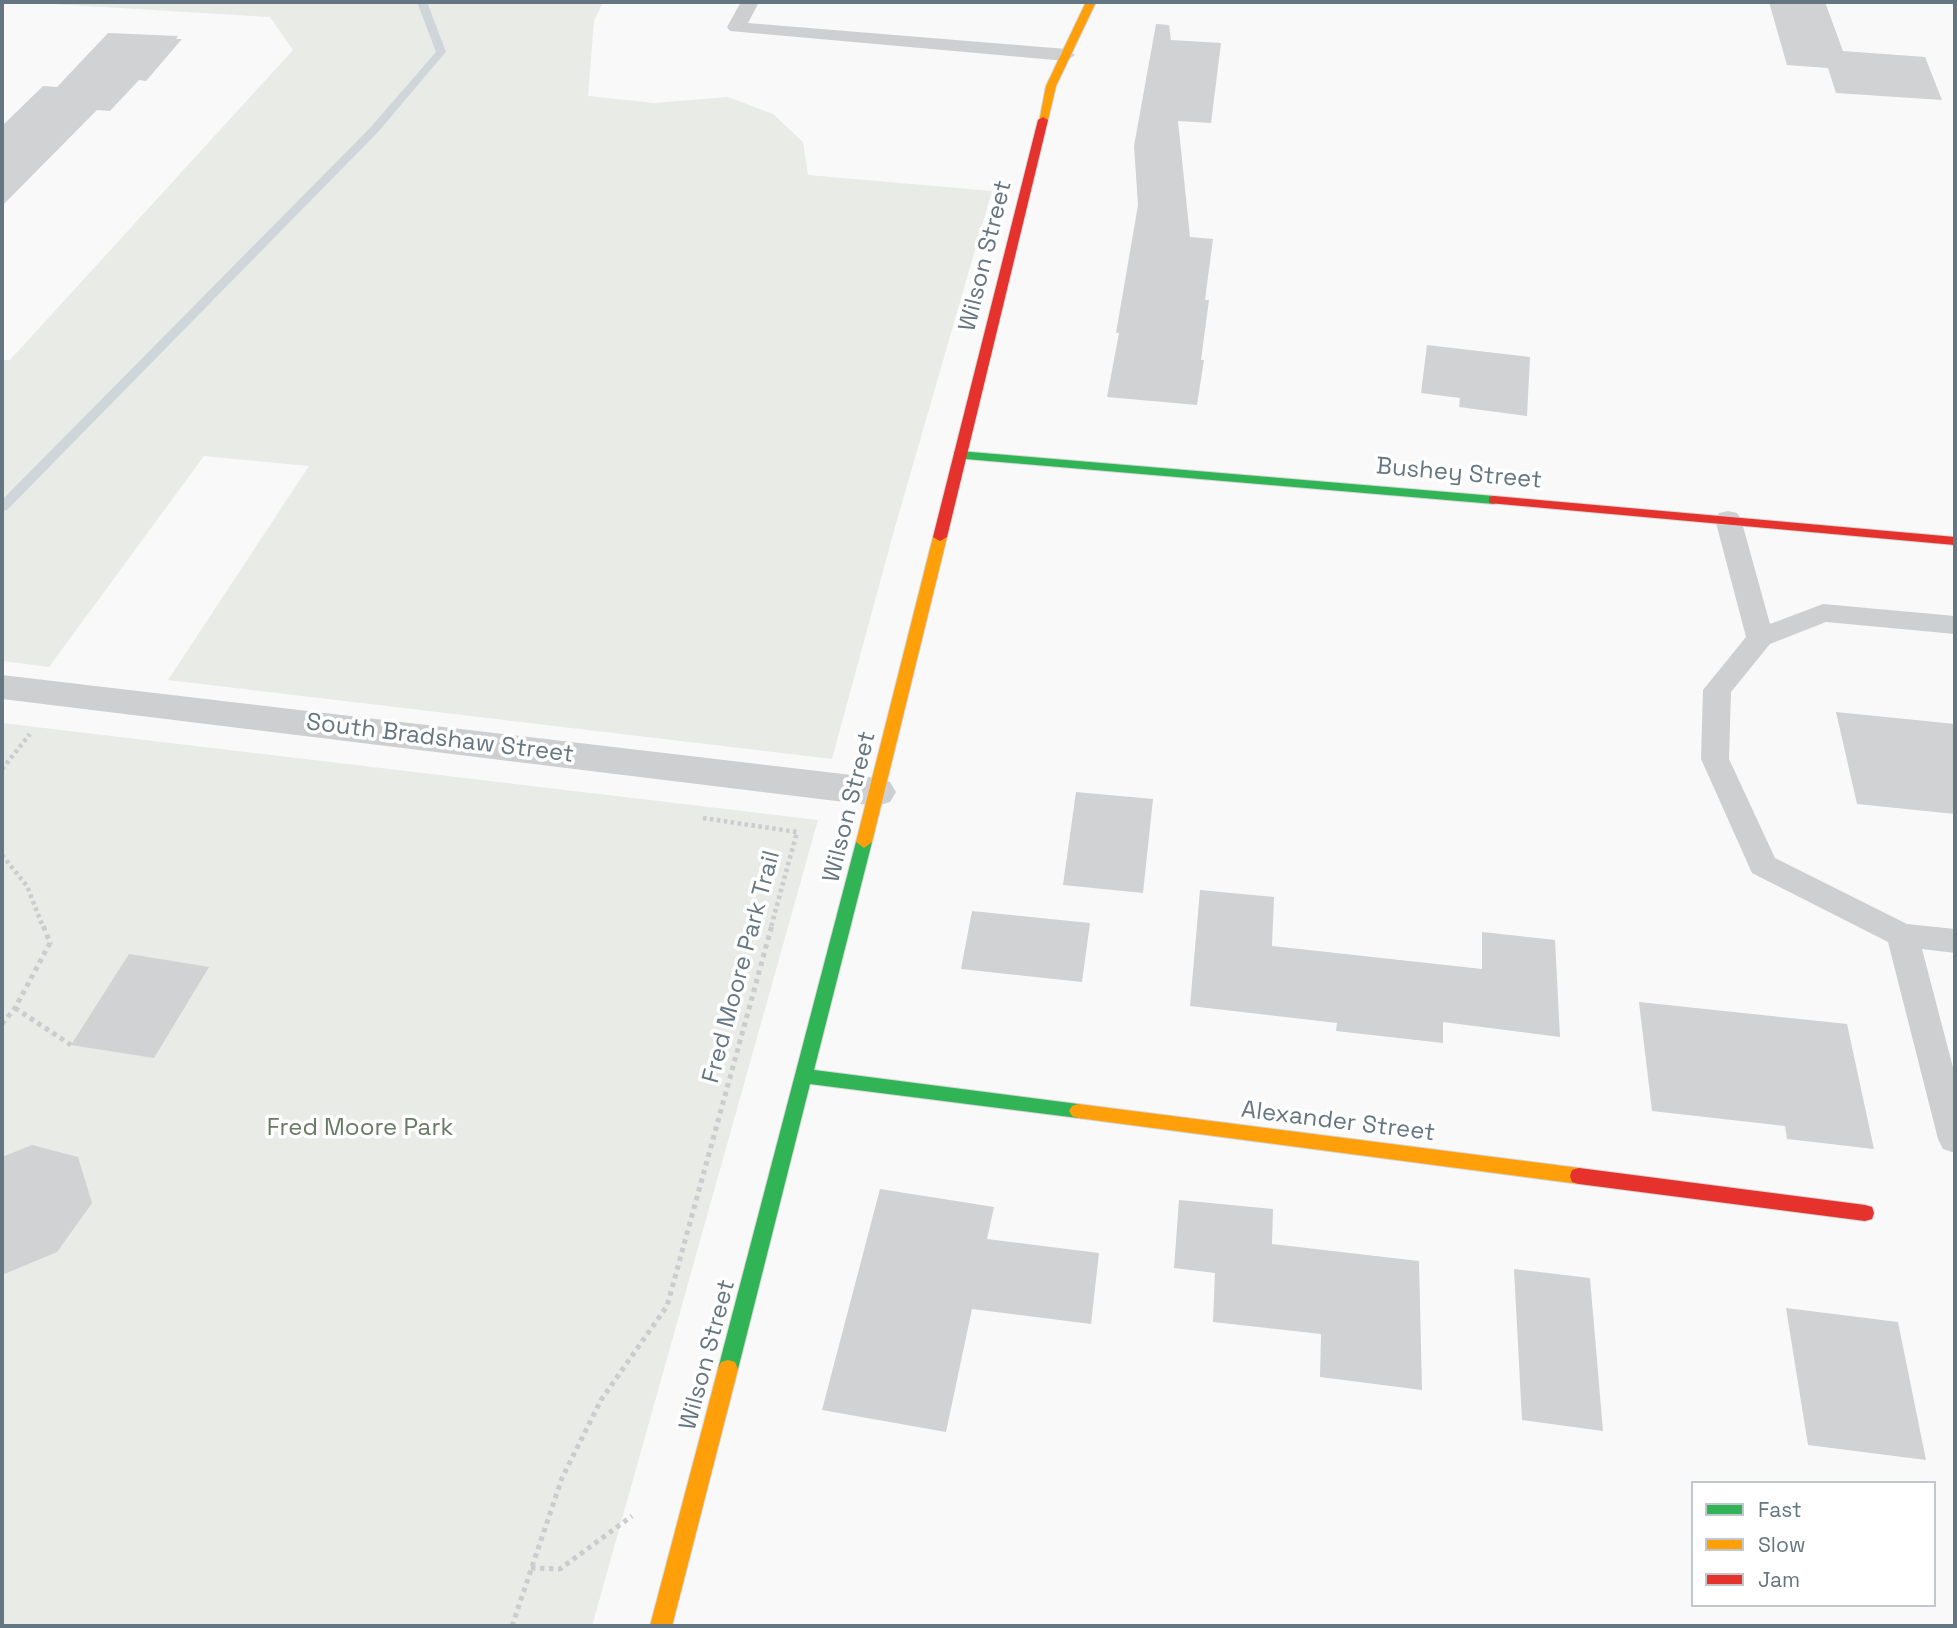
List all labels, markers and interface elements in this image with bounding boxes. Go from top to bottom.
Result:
street label: Wilson Street [953,178,1019,334]
street label: Bushey Street [1375,452,1543,496]
street label: South Bradshaw Street [305,708,575,770]
street label: Wilson Street [817,729,883,885]
street label: Fred Moore Park Trail [697,848,787,1086]
street label: Alexander Street [1239,1096,1437,1148]
park label: Fred Moore Park [267,1114,453,1142]
street label: Wilson Street [674,1277,742,1433]
legend [1691,1481,1936,1607]
text: Fast [1758,1496,1802,1523]
text: Slow [1758,1531,1806,1558]
text: Jam [1758,1566,1800,1593]

